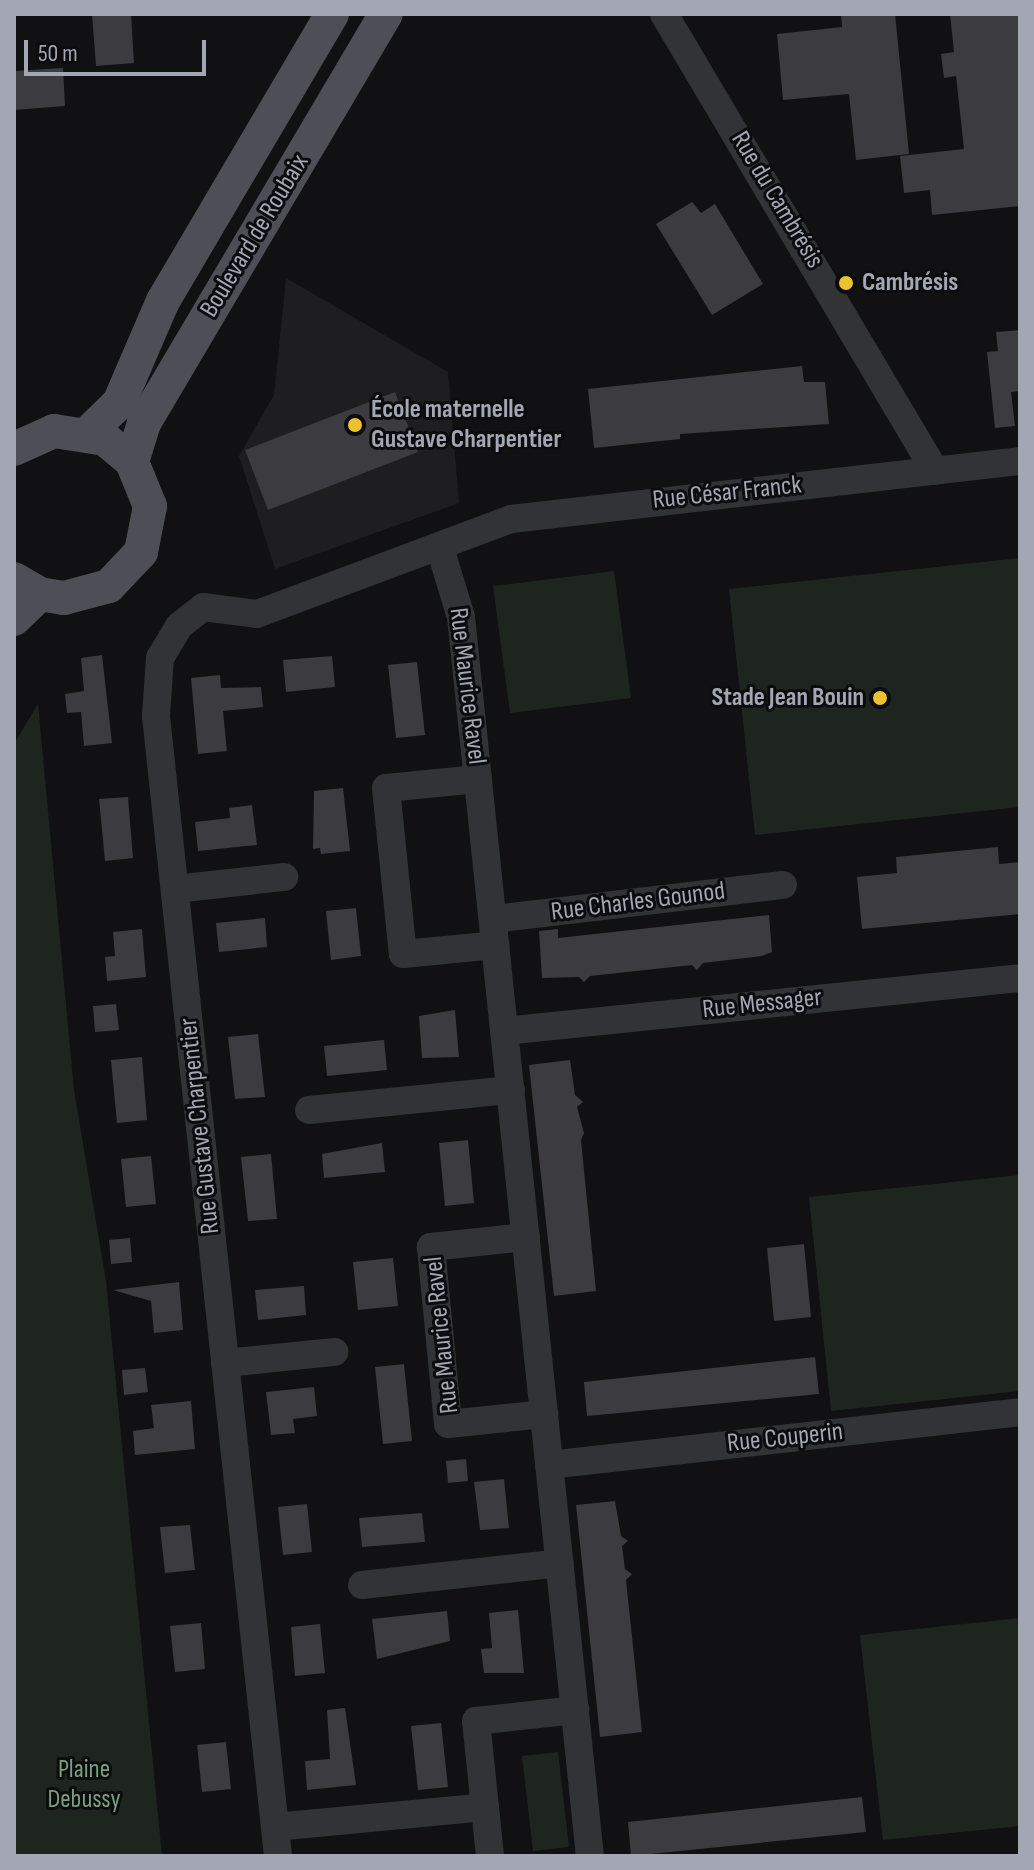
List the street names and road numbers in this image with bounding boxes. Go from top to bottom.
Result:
street label: Rue du Cambrésis [724,126,830,274]
street label: Boulevard de Roubaix [194,149,316,323]
street label: Rue César Franck [651,470,803,516]
street label: Rue Maurice Ravel [442,606,492,766]
street label: Rue Charles Gounod [549,876,727,928]
street label: Rue Messager [701,982,823,1026]
street label: Rue Gustave Charpentier [173,1016,227,1236]
street label: Rue Maurice Ravel [418,1255,466,1415]
street label: Rue Couperin [726,1416,844,1460]

